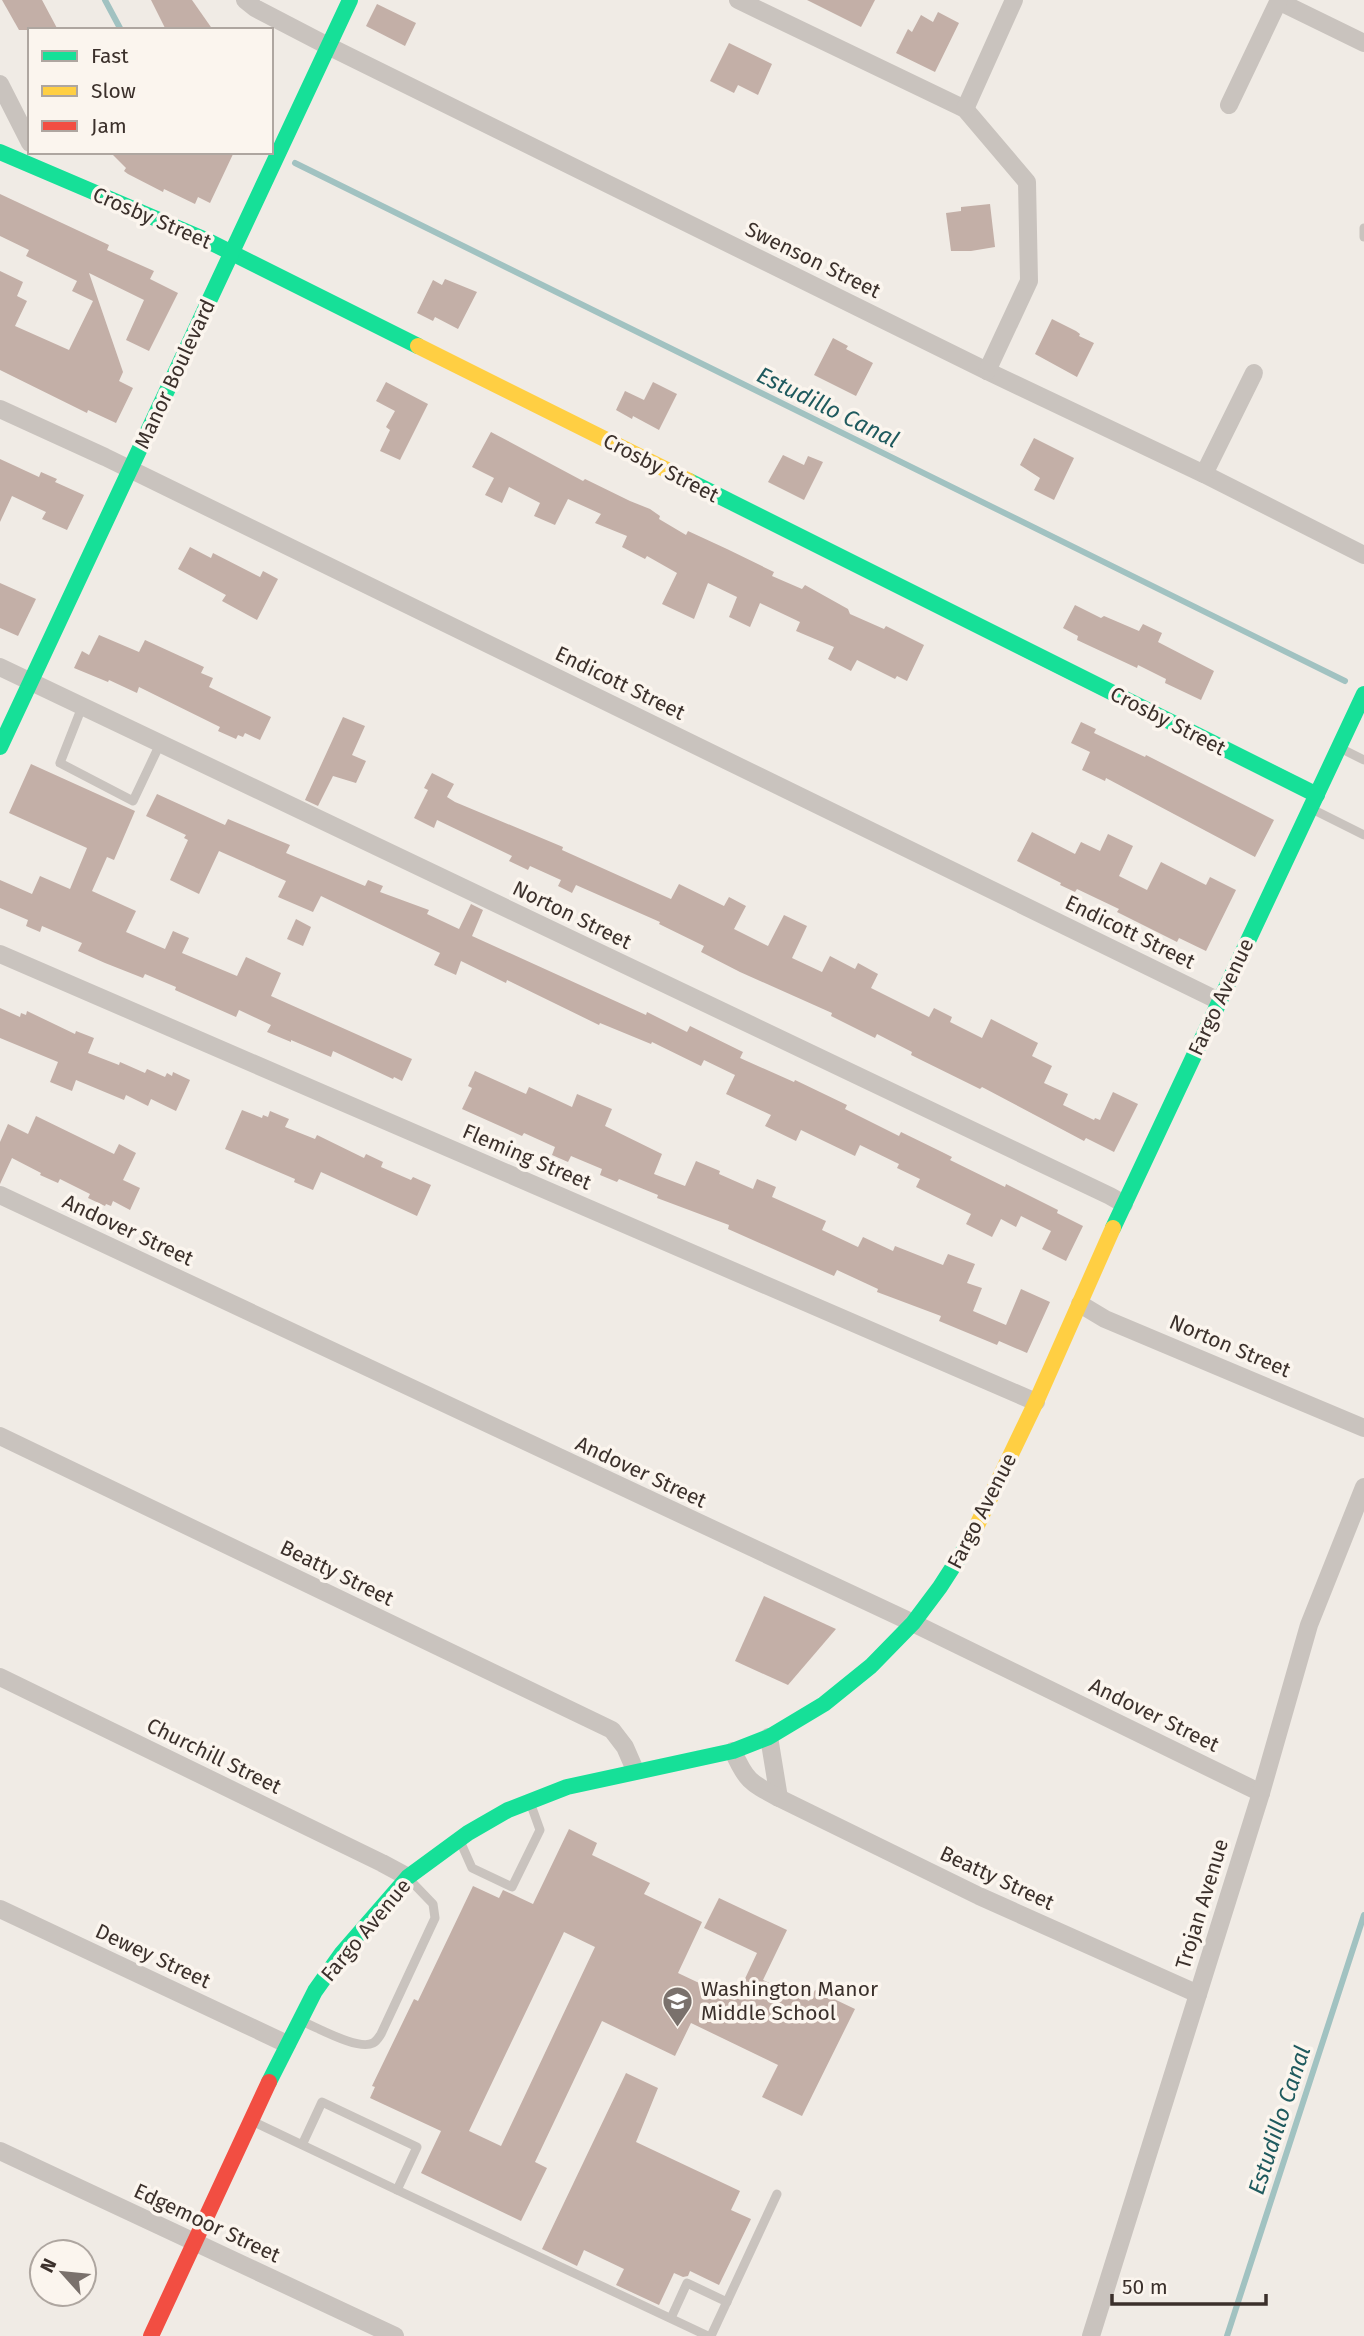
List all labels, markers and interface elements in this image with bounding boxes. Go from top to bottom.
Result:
legend [28,28,273,154]
text: Fast [91,43,129,69]
text: Slow [91,78,136,104]
text: Jam [91,113,127,139]
street label: Crosby Street [89,181,216,255]
street label: Swenson Street [741,216,885,304]
street label: Manor Boulevard [129,295,221,453]
water label: Estudillo Canal [752,360,904,454]
street label: Crosby Street [599,428,724,508]
street label: Endicott Street [551,640,690,726]
street label: Crosby Street [1106,681,1231,761]
street label: Norton Street [508,875,636,955]
street label: Endicott Street [1061,889,1200,975]
street label: Fargo Avenue [1183,934,1259,1060]
street label: Fleming Street [459,1118,596,1196]
street label: Andover Street [58,1188,198,1272]
street label: Norton Street [1166,1309,1295,1383]
street label: Andover Street [571,1430,711,1514]
street label: Fargo Avenue [942,1449,1022,1573]
street label: Beatty Street [276,1534,399,1612]
street label: Andover Street [1085,1672,1224,1758]
street label: Churchill Street [142,1712,286,1800]
street label: Trojan Avenue [1170,1836,1234,1972]
street label: Beatty Street [936,1840,1059,1916]
street label: Fargo Avenue [315,1873,417,1987]
street label: Dewey Street [91,1918,215,1994]
place label: Washington Manor Middle School [701,1976,878,2026]
school or university icon: Washington Manor Middle School [661,1984,695,2028]
water label: Estudillo Canal [1242,2042,1316,2198]
street label: Edgemoor Street [130,2178,285,2268]
north arrow [28,2238,98,2308]
text: N [35,2255,61,2276]
scale bar [1112,2262,1266,2306]
text: 50 m [1122,2274,1168,2300]

